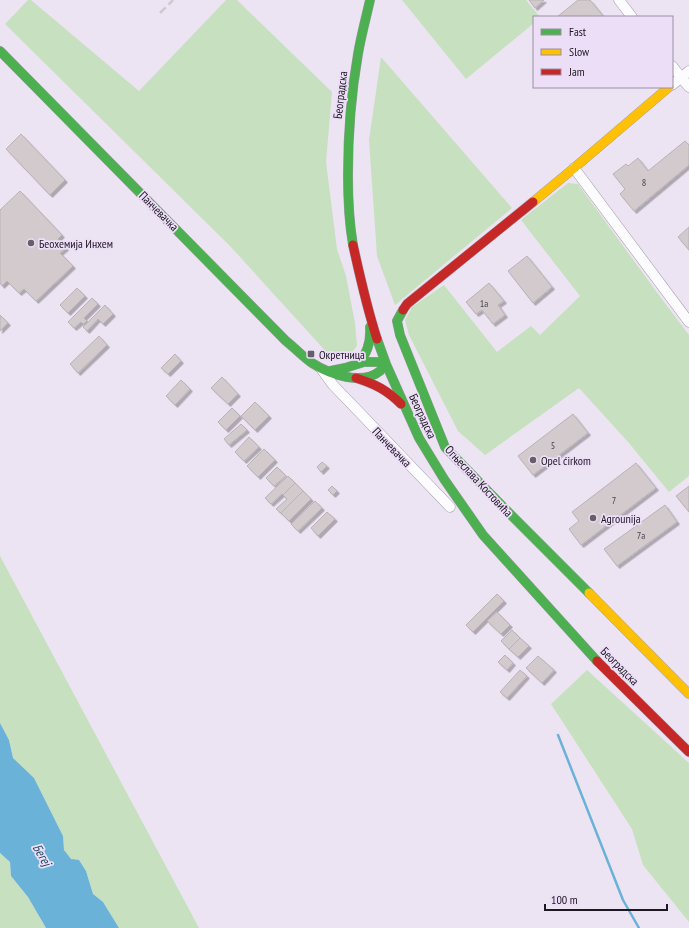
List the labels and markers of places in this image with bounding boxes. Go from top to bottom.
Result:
place label: Беохемија Инхем [39,236,113,251]
marker: Беохемија Инхем [26,238,36,248]
place label: Окретница [319,347,365,362]
marker: Окретница [306,349,316,359]
place label: Opel ćirkom [541,453,591,468]
marker: Opel ćirkom [528,455,538,465]
place label: Agrounija [601,511,641,526]
marker: Agrounija [588,513,598,523]

